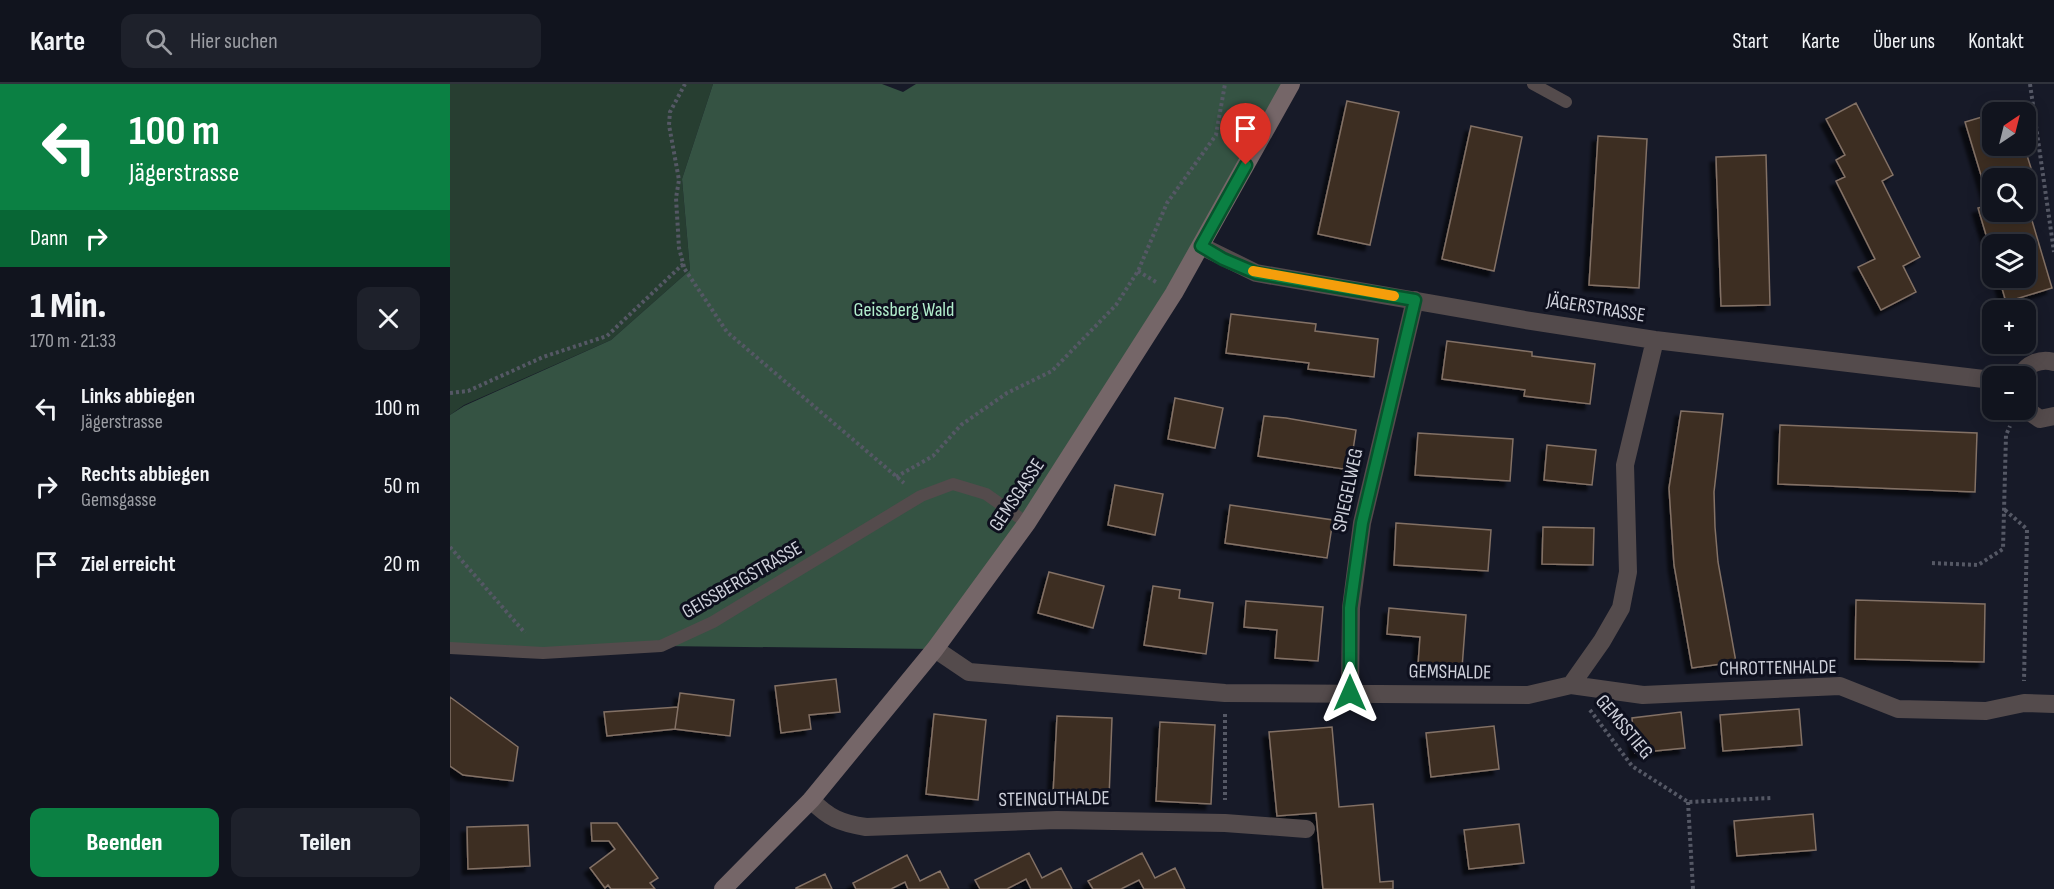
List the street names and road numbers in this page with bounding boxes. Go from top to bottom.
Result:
street label: JÄGERSTRASSE [1544,288,1647,328]
street label: SPIEGELWEG [1327,446,1369,534]
street label: GEMSGASSE [984,454,1050,536]
street label: GEISSBERGSTRASSE [678,536,806,624]
street label: CHROTTENHALDE [1719,655,1837,681]
street label: GEMSHALDE [1408,659,1492,685]
street label: GEMSSTIEG [1590,690,1658,764]
street label: STEINGUTHALDE [998,786,1110,812]

